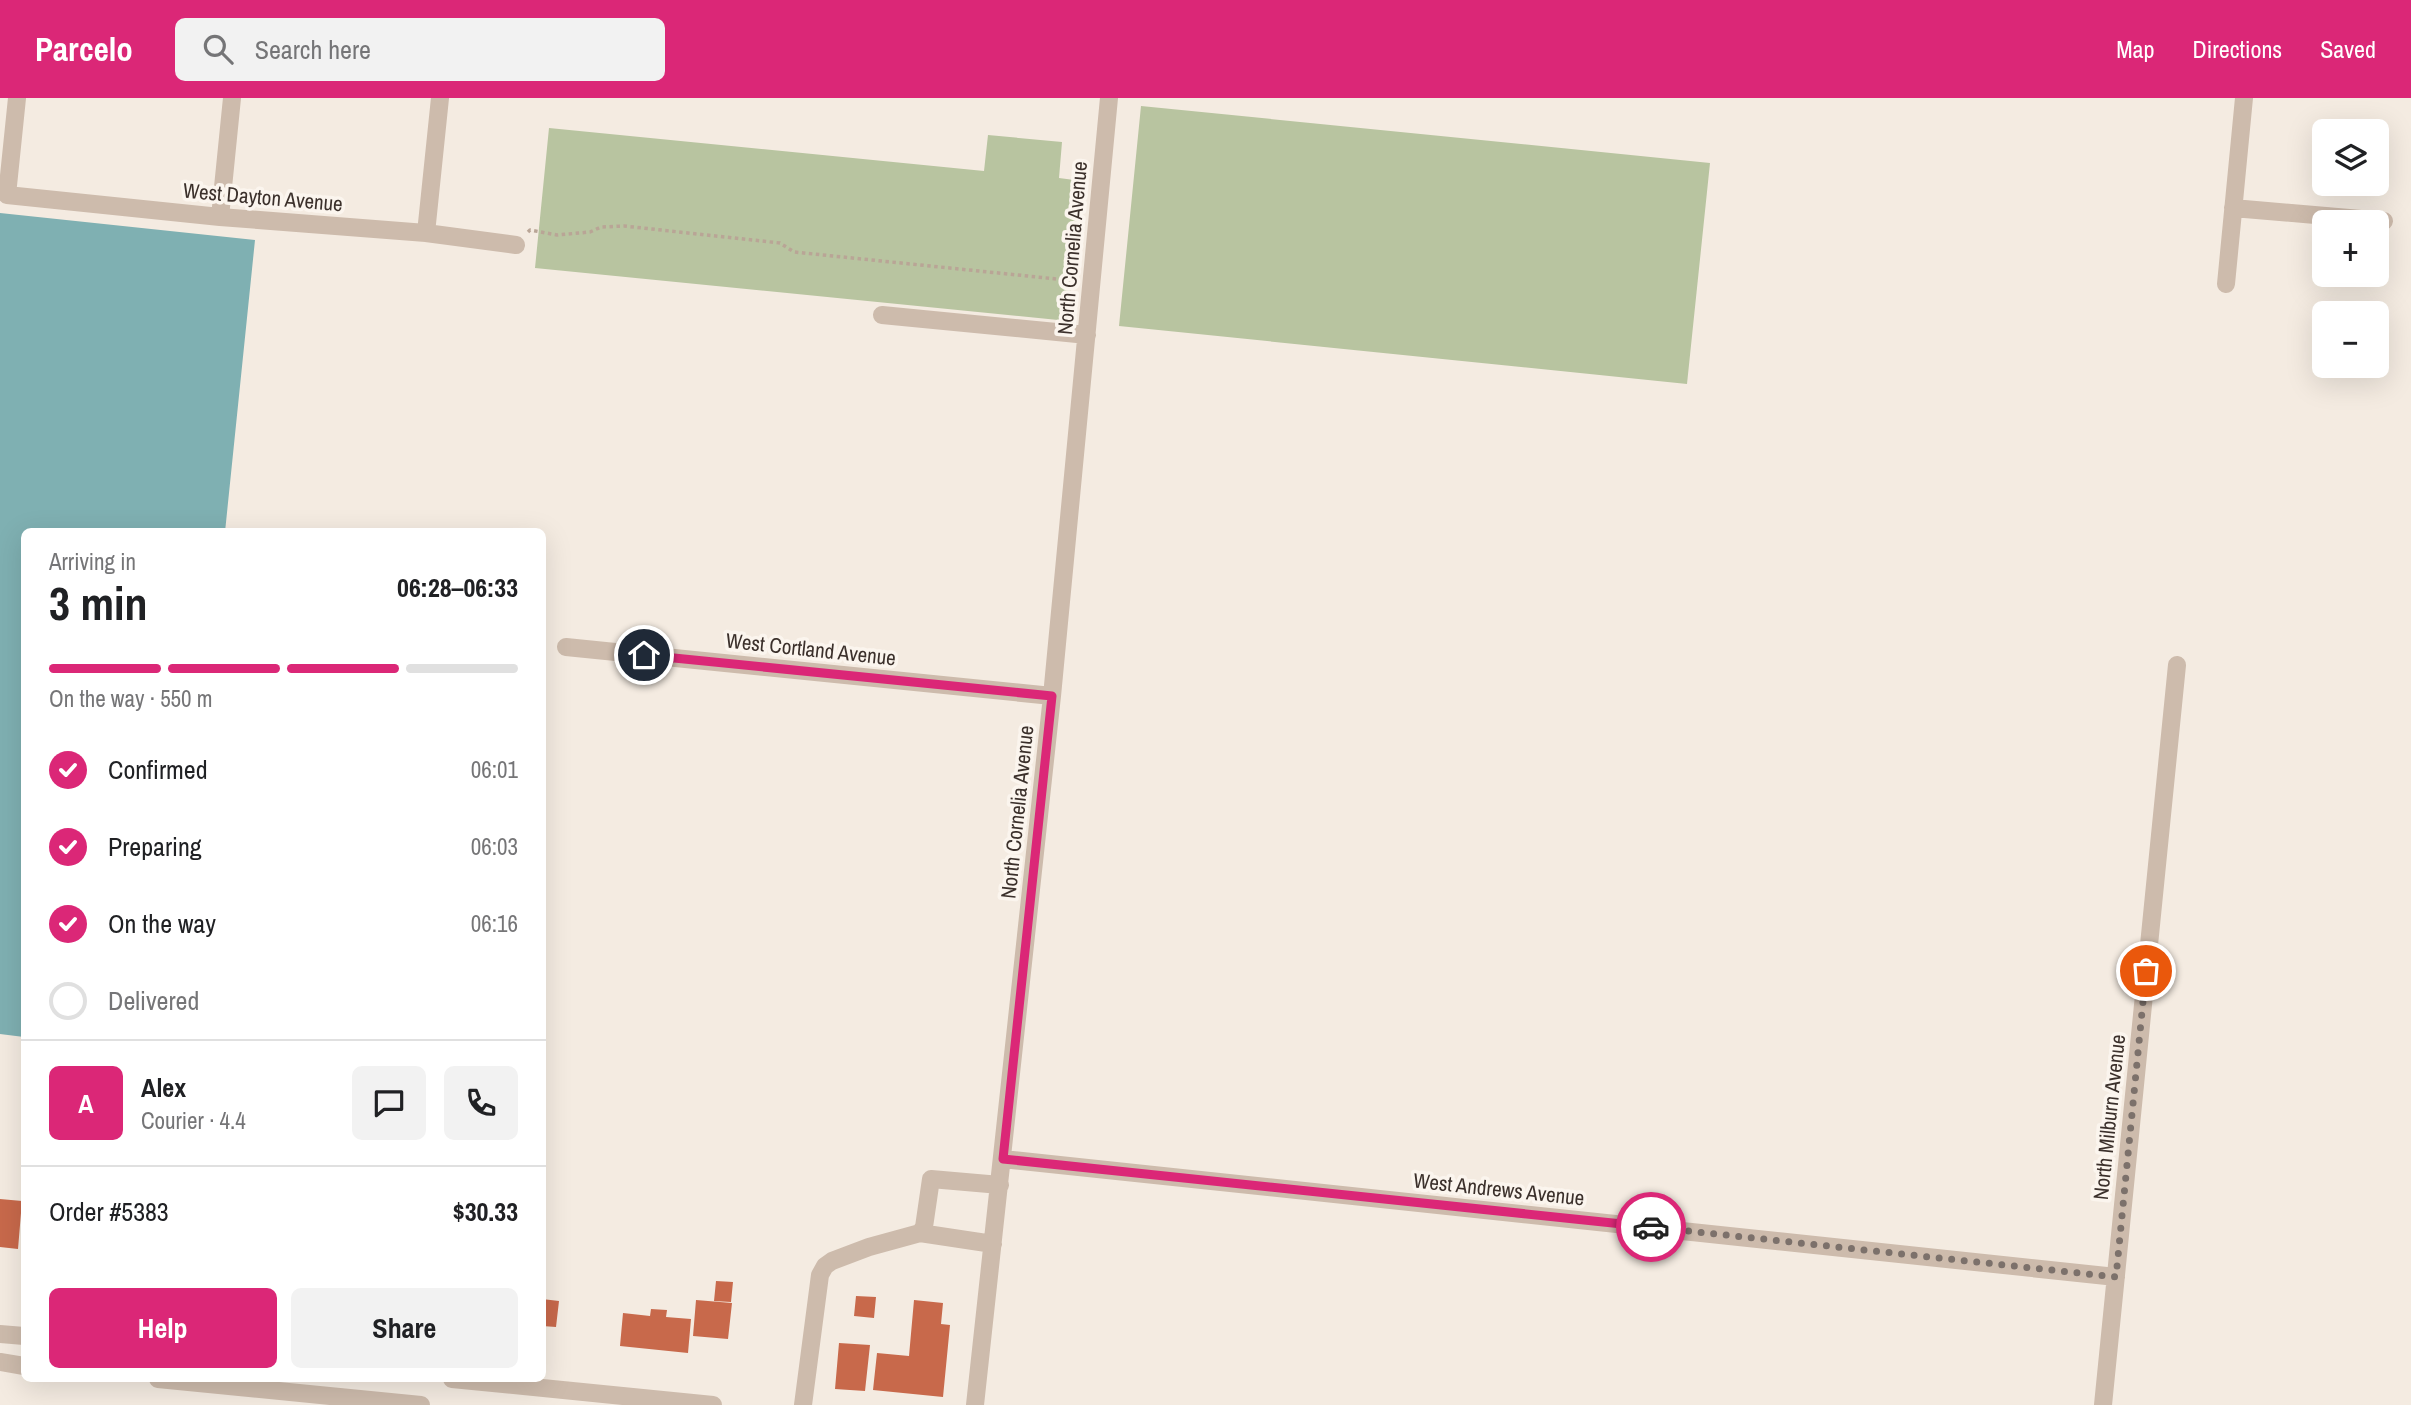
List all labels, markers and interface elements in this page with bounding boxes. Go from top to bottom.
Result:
search box [175,18,665,81]
text: Parcelo [35,27,133,71]
icon: search [199,30,237,68]
text: Search here [255,32,371,67]
text: Map [2116,33,2154,65]
text: Directions [2192,33,2282,65]
text: Saved [2320,33,2376,65]
map controls [2312,119,2389,378]
button: layers [2312,119,2389,196]
street label: North Cornelia Avenue [1050,160,1094,336]
street label: West Dayton Avenue [182,176,344,218]
button: + [2312,210,2389,287]
button: − [2312,301,2389,378]
text: Arriving in [49,546,136,577]
text: 06:28–06:33 [397,570,518,605]
text: 3 min [49,572,148,634]
pin [614,625,674,685]
street label: West Cortland Avenue [725,626,897,672]
icon: home [625,636,663,674]
text: On the way · 550 m [49,683,213,714]
street label: North Cornelia Avenue [993,724,1041,900]
icon: check [49,751,87,789]
text: Confirmed [108,752,208,787]
text: 06:01 [471,754,518,785]
icon: check [49,828,87,866]
text: Preparing [108,829,202,864]
text: 06:03 [471,831,518,862]
icon: check [49,905,87,943]
text: On the way [108,906,216,941]
text: 06:16 [471,908,518,939]
pin [2116,941,2176,1001]
icon: bag [2127,952,2165,990]
text: Delivered [108,983,199,1018]
street label: North Milburn Avenue [2086,1033,2132,1201]
button: chat [352,1066,426,1140]
button: phone [444,1066,518,1140]
text: Alex [141,1070,186,1105]
text: A [78,1086,94,1121]
text: Courier · 4.4 [141,1105,246,1136]
street label: West Andrews Avenue [1412,1166,1586,1212]
courier [1616,1192,1686,1262]
text: Order #5383 [49,1194,169,1229]
text: $30.33 [453,1194,518,1229]
icon: car [1632,1208,1670,1246]
button: Help [49,1288,277,1368]
button: Share [291,1288,518,1368]

